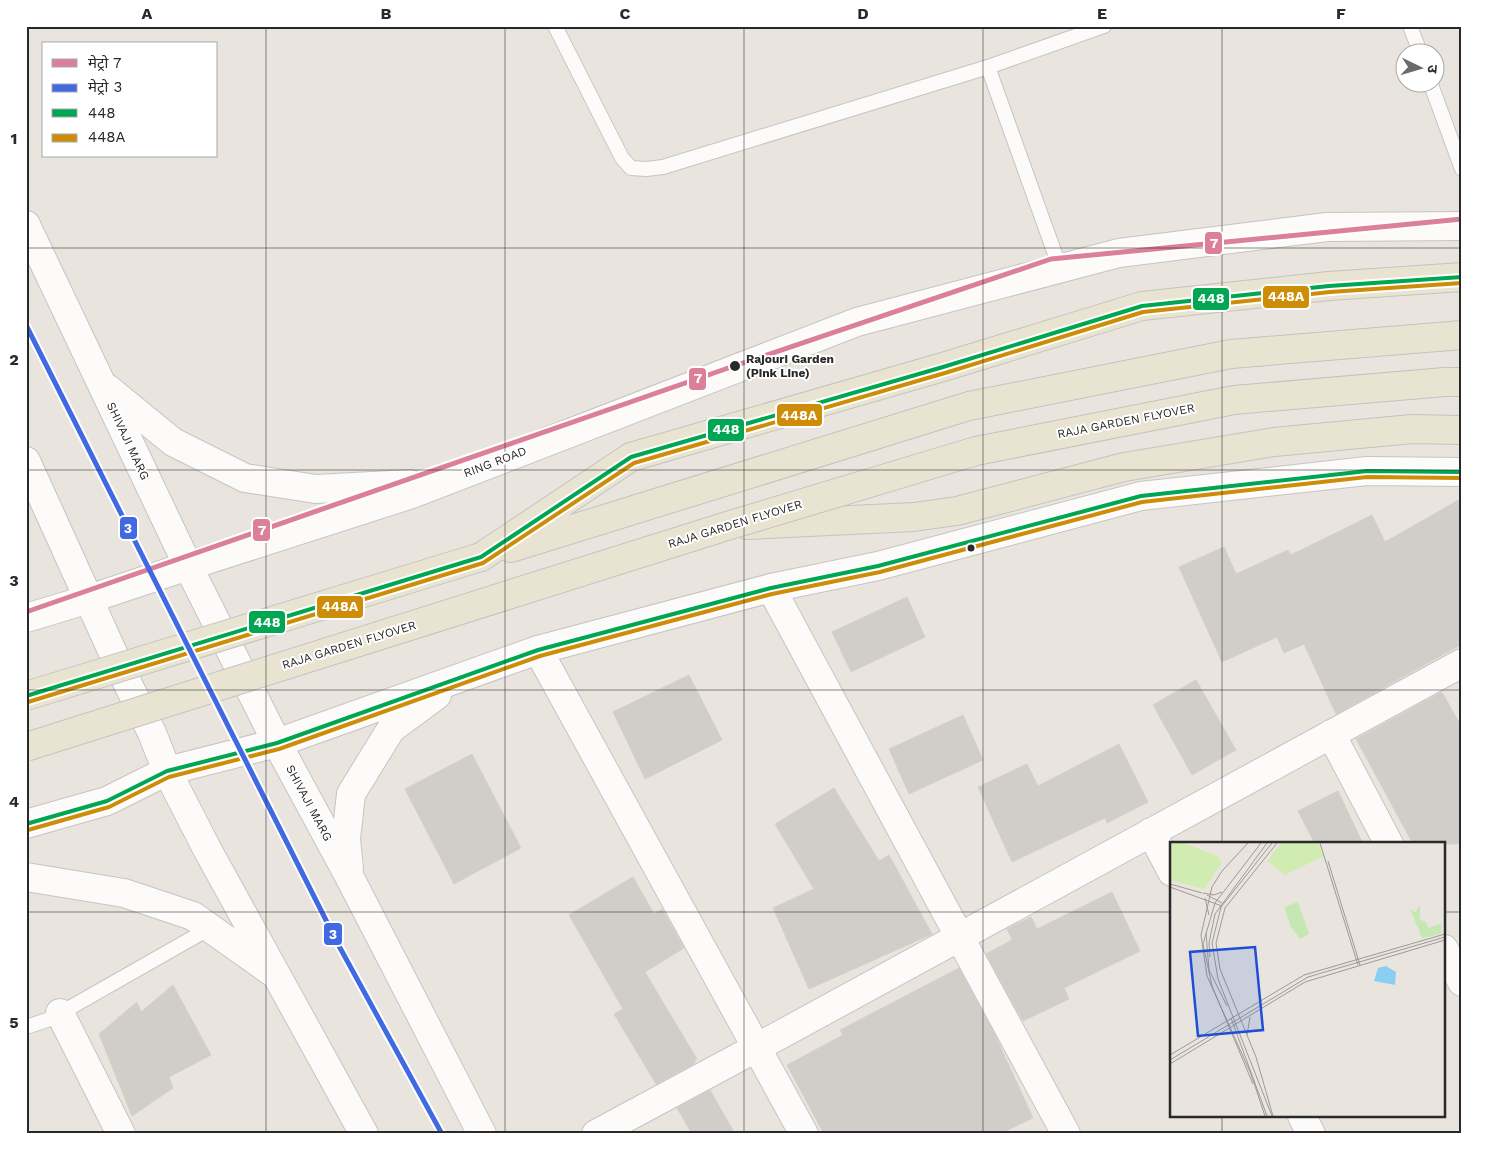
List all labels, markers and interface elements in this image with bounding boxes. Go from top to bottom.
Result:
text: A [142,4,153,23]
text: B [381,4,392,23]
text: C [620,4,631,23]
text: D [857,4,869,23]
text: E [1097,4,1107,23]
text: F [1336,4,1346,23]
legend [42,42,218,158]
north arrow [1396,42,1446,92]
text: मेट्रो 7 [88,54,121,72]
text: उ [1425,64,1441,75]
text: मेट्रो 3 [88,78,122,96]
text: 448 [88,104,116,122]
text: 448A [88,128,126,146]
text: 1 [11,129,17,148]
line badge: 7 [1204,231,1223,255]
text: 7 [1210,235,1219,251]
line badge: 448A [1262,285,1310,309]
line badge: 448 [1192,287,1230,311]
text: 448A [1268,288,1305,304]
text: 448 [1198,290,1225,306]
text: 2 [9,350,19,369]
place label: Rajouri Garden (Pink Line) [746,352,834,380]
marker: Rajouri Garden (Pink Line) [728,359,742,373]
line badge: 7 [688,367,707,391]
text: 7 [694,370,703,386]
street label: SHIVAJI MARG [104,400,152,482]
street label: RAJA GARDEN FLYOVER [1056,401,1196,441]
line badge: 448A [776,403,823,427]
text: 448A [781,407,818,423]
line badge: 448 [707,418,745,442]
text: 448 [713,421,740,437]
street label: RING ROAD [462,444,528,480]
street label: RAJA GARDEN FLYOVER [666,497,804,551]
line badge: 3 [119,516,138,540]
line badge: 7 [252,518,271,542]
text: 3 [124,520,132,536]
text: 7 [258,522,267,538]
unlabelled marker [966,543,976,553]
text: 3 [9,571,19,590]
line badge: 448A [316,595,364,619]
text: 448A [322,598,359,614]
line badge: 448 [248,610,286,634]
text: 448 [254,614,281,630]
street label: RAJA GARDEN FLYOVER [280,618,418,672]
street label: SHIVAJI MARG [283,763,335,843]
text: 4 [9,792,19,811]
inset map [1170,842,1446,1118]
line badge: 3 [323,922,343,946]
text: 3 [329,926,337,942]
text: 5 [9,1013,19,1032]

